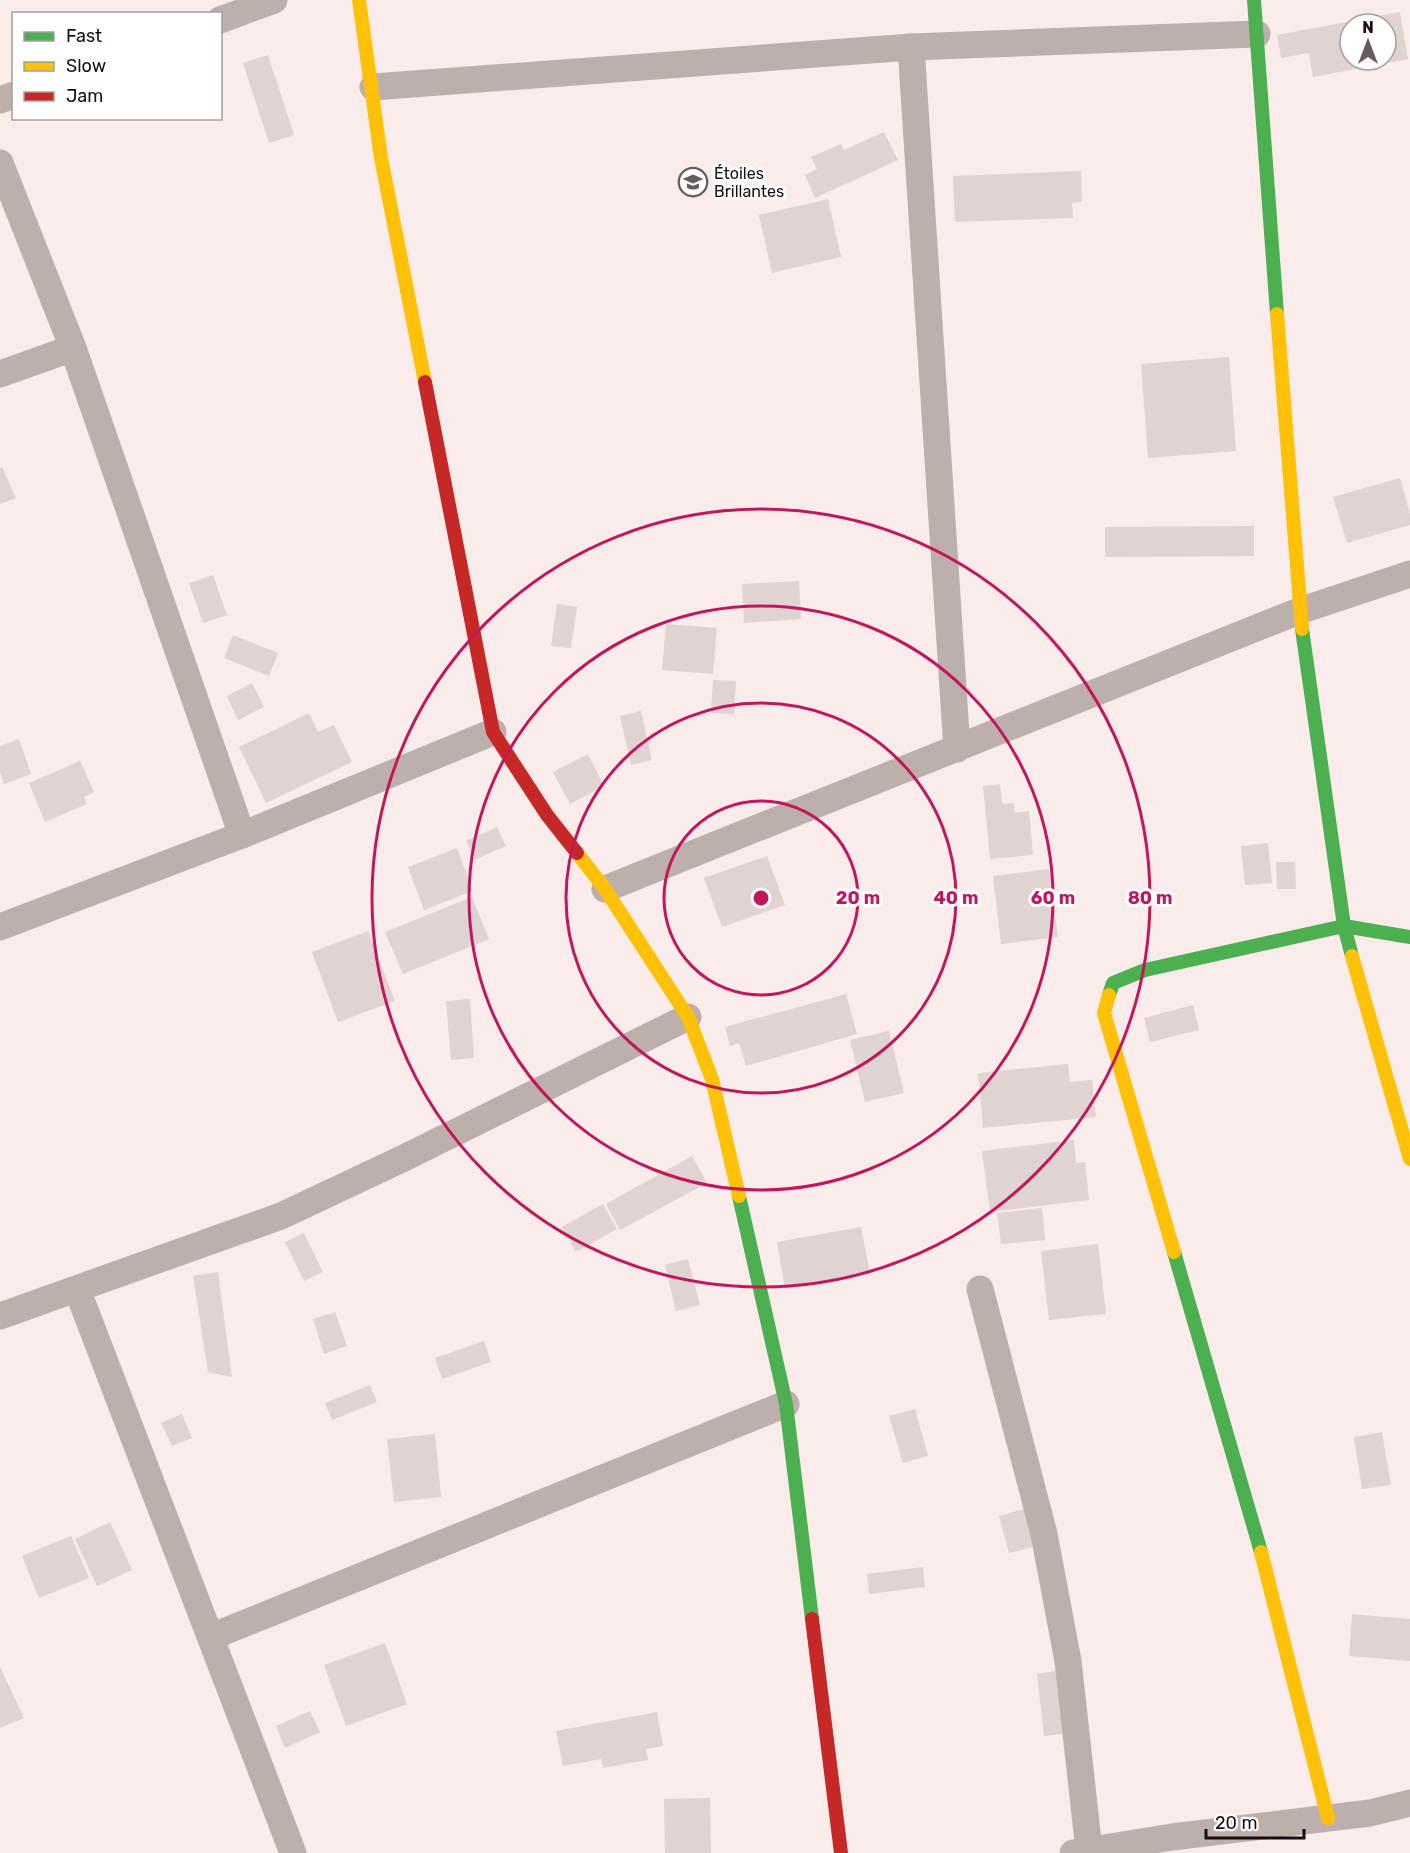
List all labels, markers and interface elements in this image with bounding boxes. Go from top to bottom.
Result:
legend [12,12,222,120]
north arrow [1338,12,1398,72]
text: N [1362,18,1374,37]
text: Fast [66,25,102,47]
text: Slow [66,55,106,77]
text: Jam [66,85,103,107]
place label: Étoiles Brillantes [714,164,784,201]
school or university icon: Étoiles Brillantes [677,166,709,198]
text: 20 m [836,887,880,909]
text: 40 m [934,887,978,909]
text: 60 m [1031,887,1075,909]
text: 80 m [1128,887,1172,909]
centre of rings [751,888,771,908]
scale bar [1206,1802,1304,1840]
text: 20 m [1215,1812,1257,1834]

